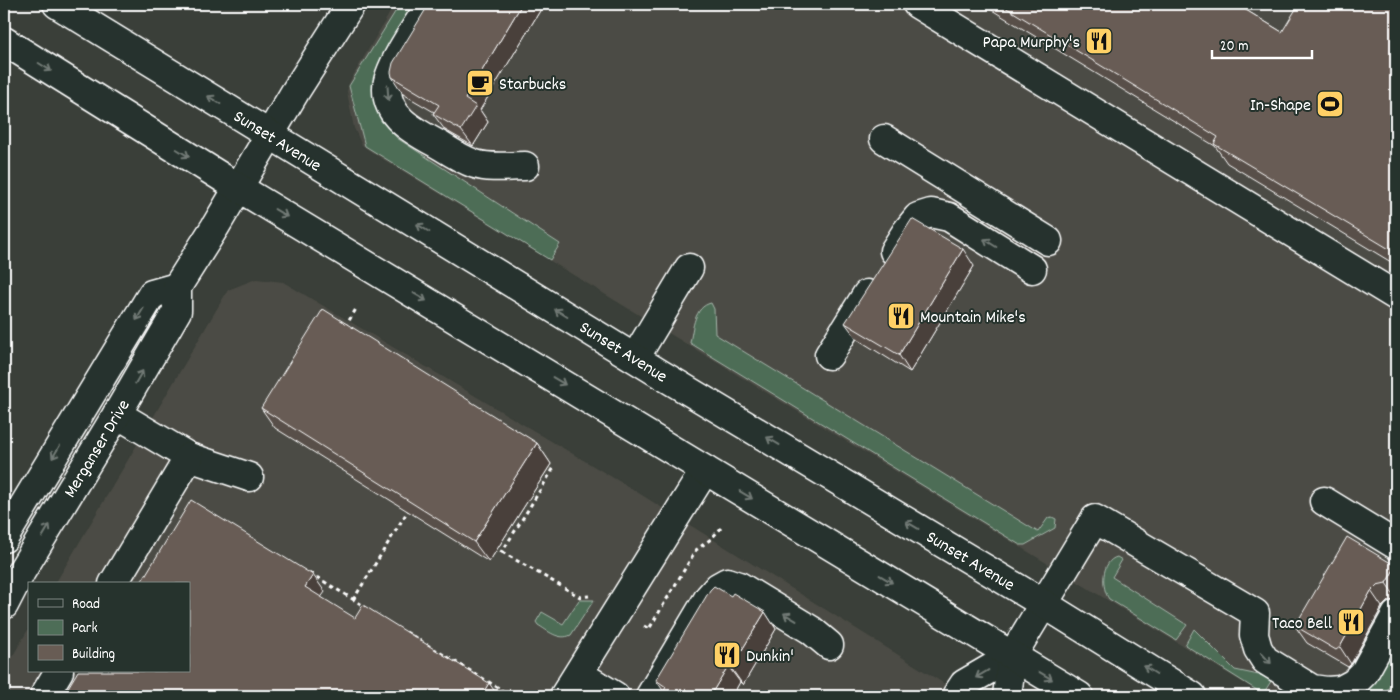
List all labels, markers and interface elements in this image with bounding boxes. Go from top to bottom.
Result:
restaurant icon: Papa Murphy's [1084,26,1114,56]
scale bar [1212,28,1312,60]
place label: Papa Murphy's [983,31,1080,56]
text: 20 m [1220,36,1248,58]
one-way arrow [38,62,52,72]
cafe icon: Starbucks [465,68,495,98]
place label: Starbucks [499,73,566,98]
one-way arrow [383,85,392,101]
sports icon: In-Shape [1315,89,1345,119]
one-way arrow [207,94,221,104]
place label: In-Shape [1250,94,1311,119]
street label: Sunset Avenue [228,105,326,179]
one-way arrow [175,148,189,158]
one-way arrow [273,208,287,218]
one-way arrow [416,223,430,233]
one-way arrow [984,238,998,248]
one-way arrow [412,292,426,302]
restaurant icon: Mountain Mike's [886,301,916,331]
one-way arrow [135,306,145,320]
place label: Mountain Mike's [920,306,1026,331]
one-way arrow [554,308,568,318]
street label: Sunset Avenue [574,316,672,390]
one-way arrow [135,370,145,384]
one-way arrow [551,377,565,387]
street label: Merganser Drive [59,395,137,503]
one-way arrow [766,436,780,446]
one-way arrow [50,445,60,459]
one-way arrow [739,491,753,501]
one-way arrow [906,519,920,529]
one-way arrow [42,524,52,538]
street label: Sunset Avenue [921,526,1019,599]
one-way arrow [878,575,892,585]
legend [28,582,190,672]
text: Road [72,594,100,616]
restaurant icon: Taco Bell [1336,607,1366,637]
one-way arrow [783,612,797,622]
place label: Taco Bell [1272,612,1333,637]
text: Park [72,618,98,640]
restaurant icon: Dunkin' [712,640,742,670]
text: Building [72,644,115,666]
place label: Dunkin' [746,645,794,670]
one-way arrow [1259,651,1271,664]
one-way arrow [1144,665,1158,675]
one-way arrow [975,669,990,679]
one-way arrow [1038,671,1052,681]

